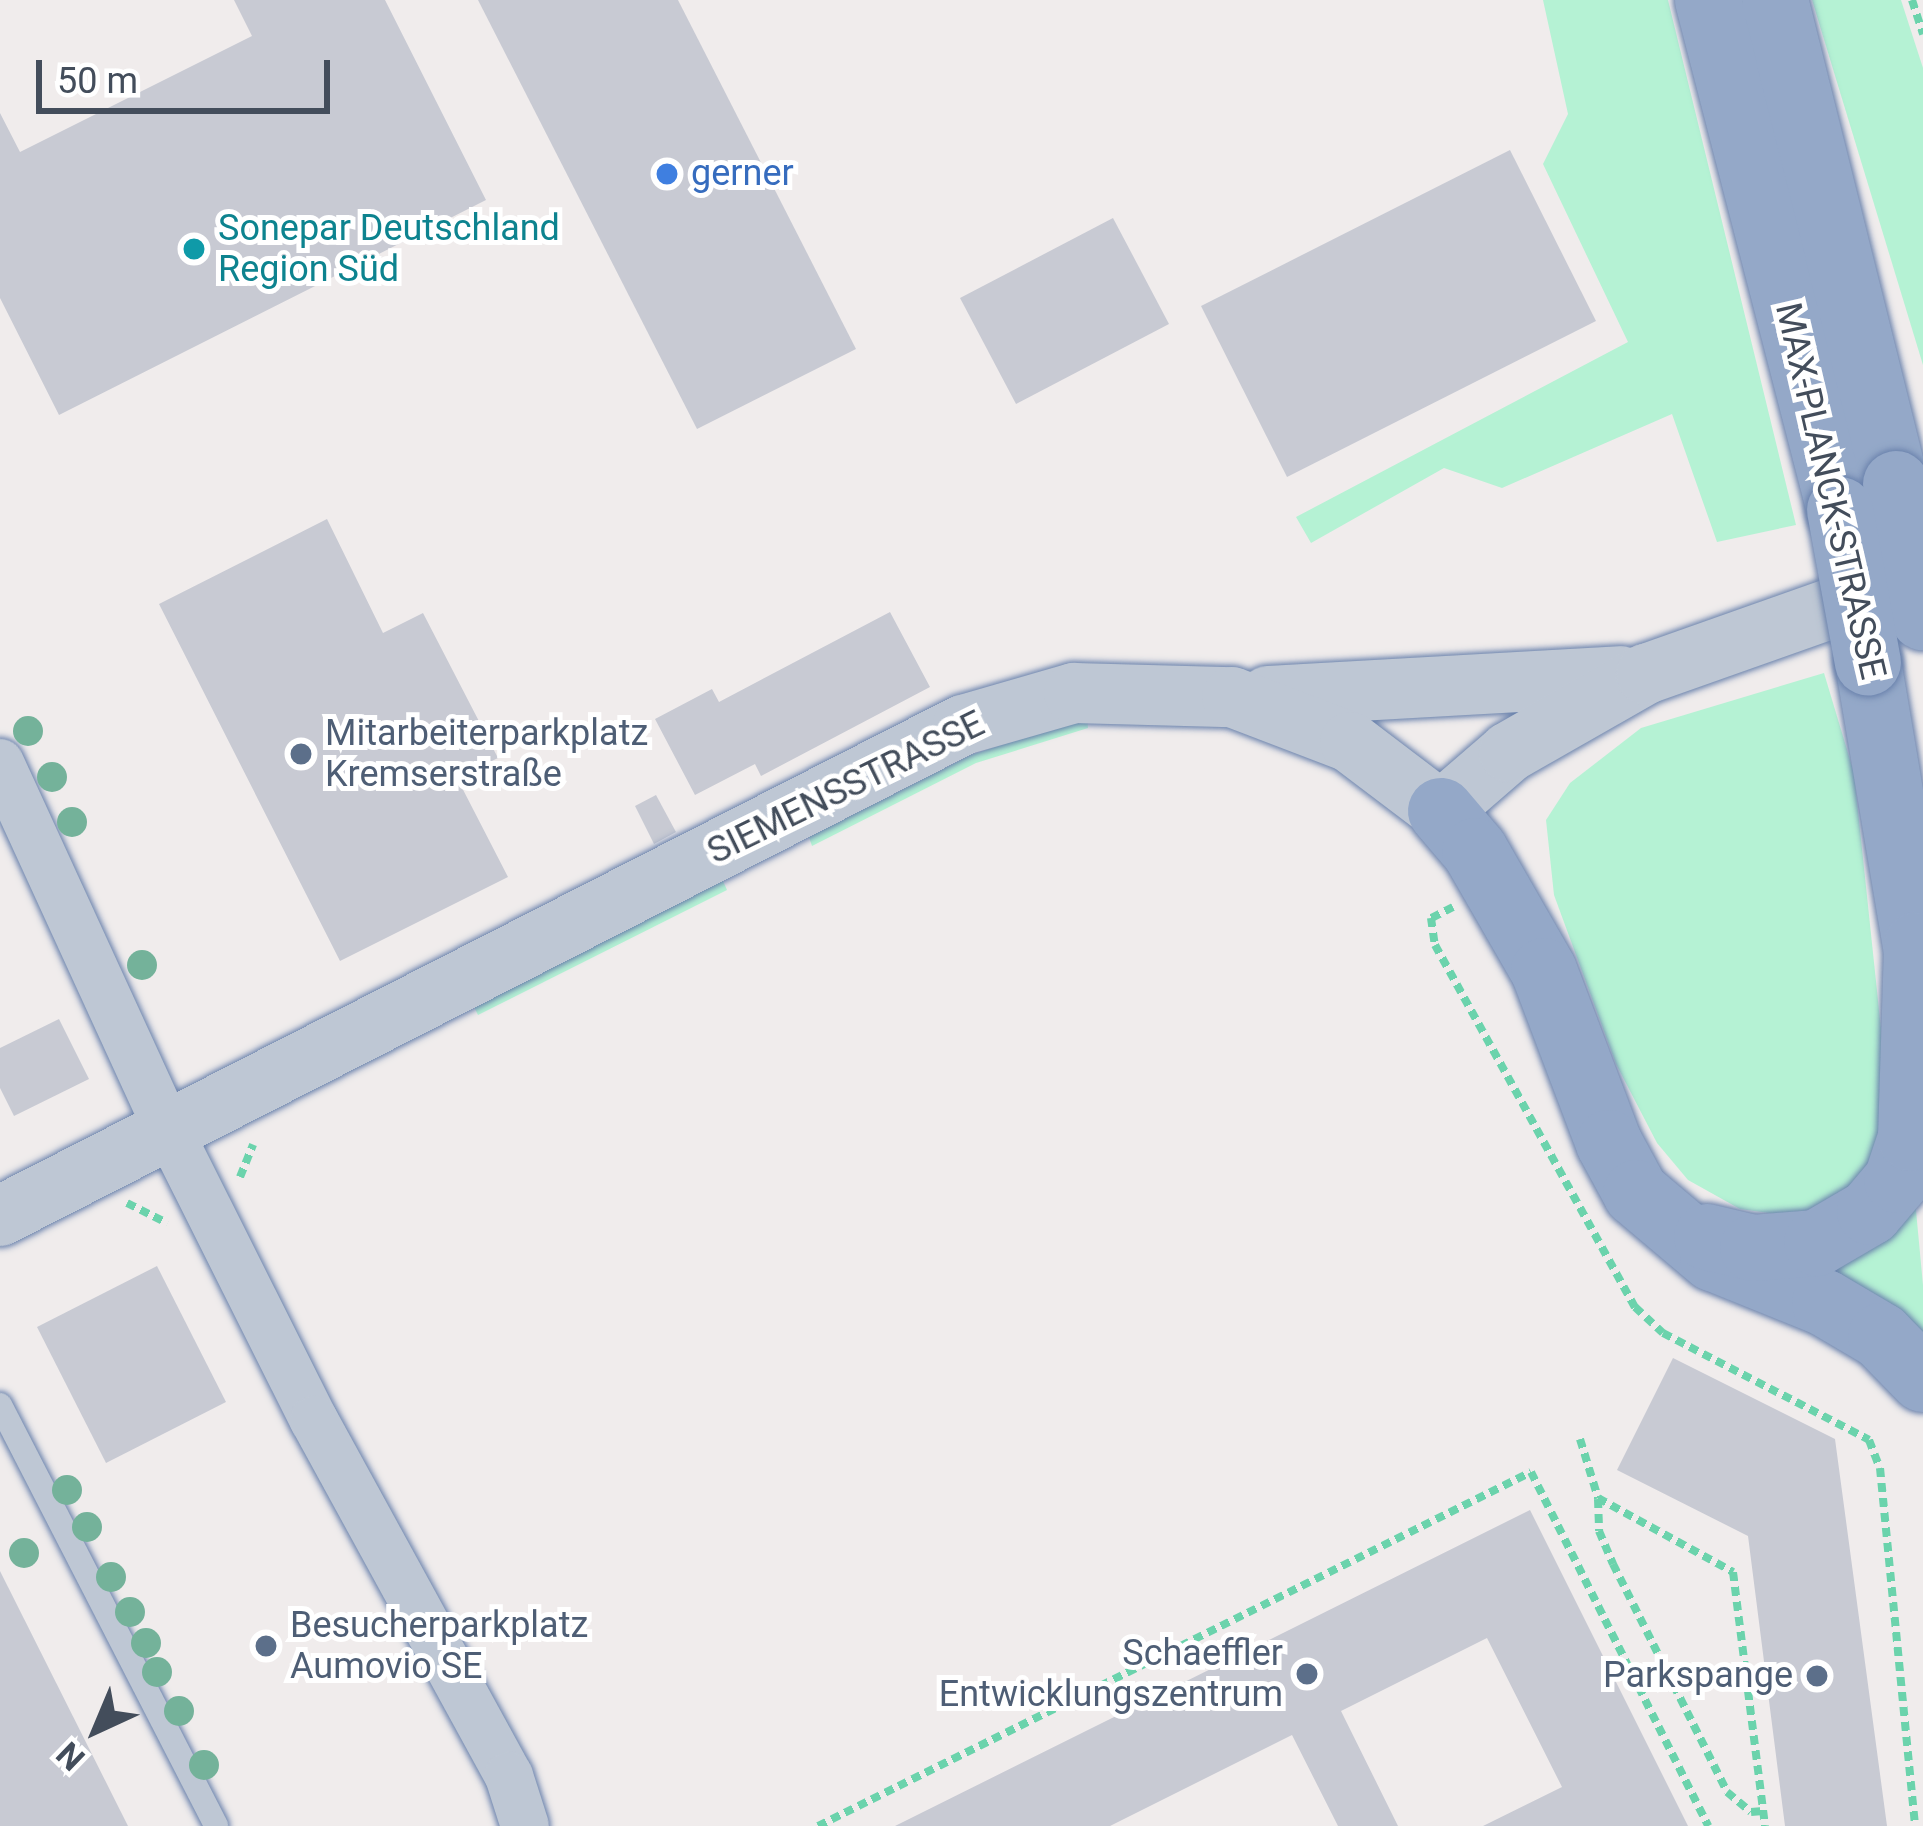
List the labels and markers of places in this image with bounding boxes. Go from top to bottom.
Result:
place label: gerner [691,152,794,196]
marker: gerner [654,161,680,187]
place label: Sonepar Deutschland Region Süd [218,206,560,291]
marker: Sonepar Deutschland Region Süd [181,236,207,262]
place label: Mitarbeiterparkplatz Kremserstraße [325,711,648,796]
marker: Mitarbeiterparkplatz Kremserstraße [288,741,314,767]
place label: Besucherparkplatz Aumovio SE [290,1603,588,1688]
place label: Schaeffler Entwicklungszentrum [939,1631,1283,1716]
marker: Besucherparkplatz Aumovio SE [253,1633,279,1659]
place label: Parkspange [1603,1654,1793,1698]
marker: Schaeffler Entwicklungszentrum [1294,1661,1320,1687]
marker: Parkspange [1804,1663,1830,1689]

